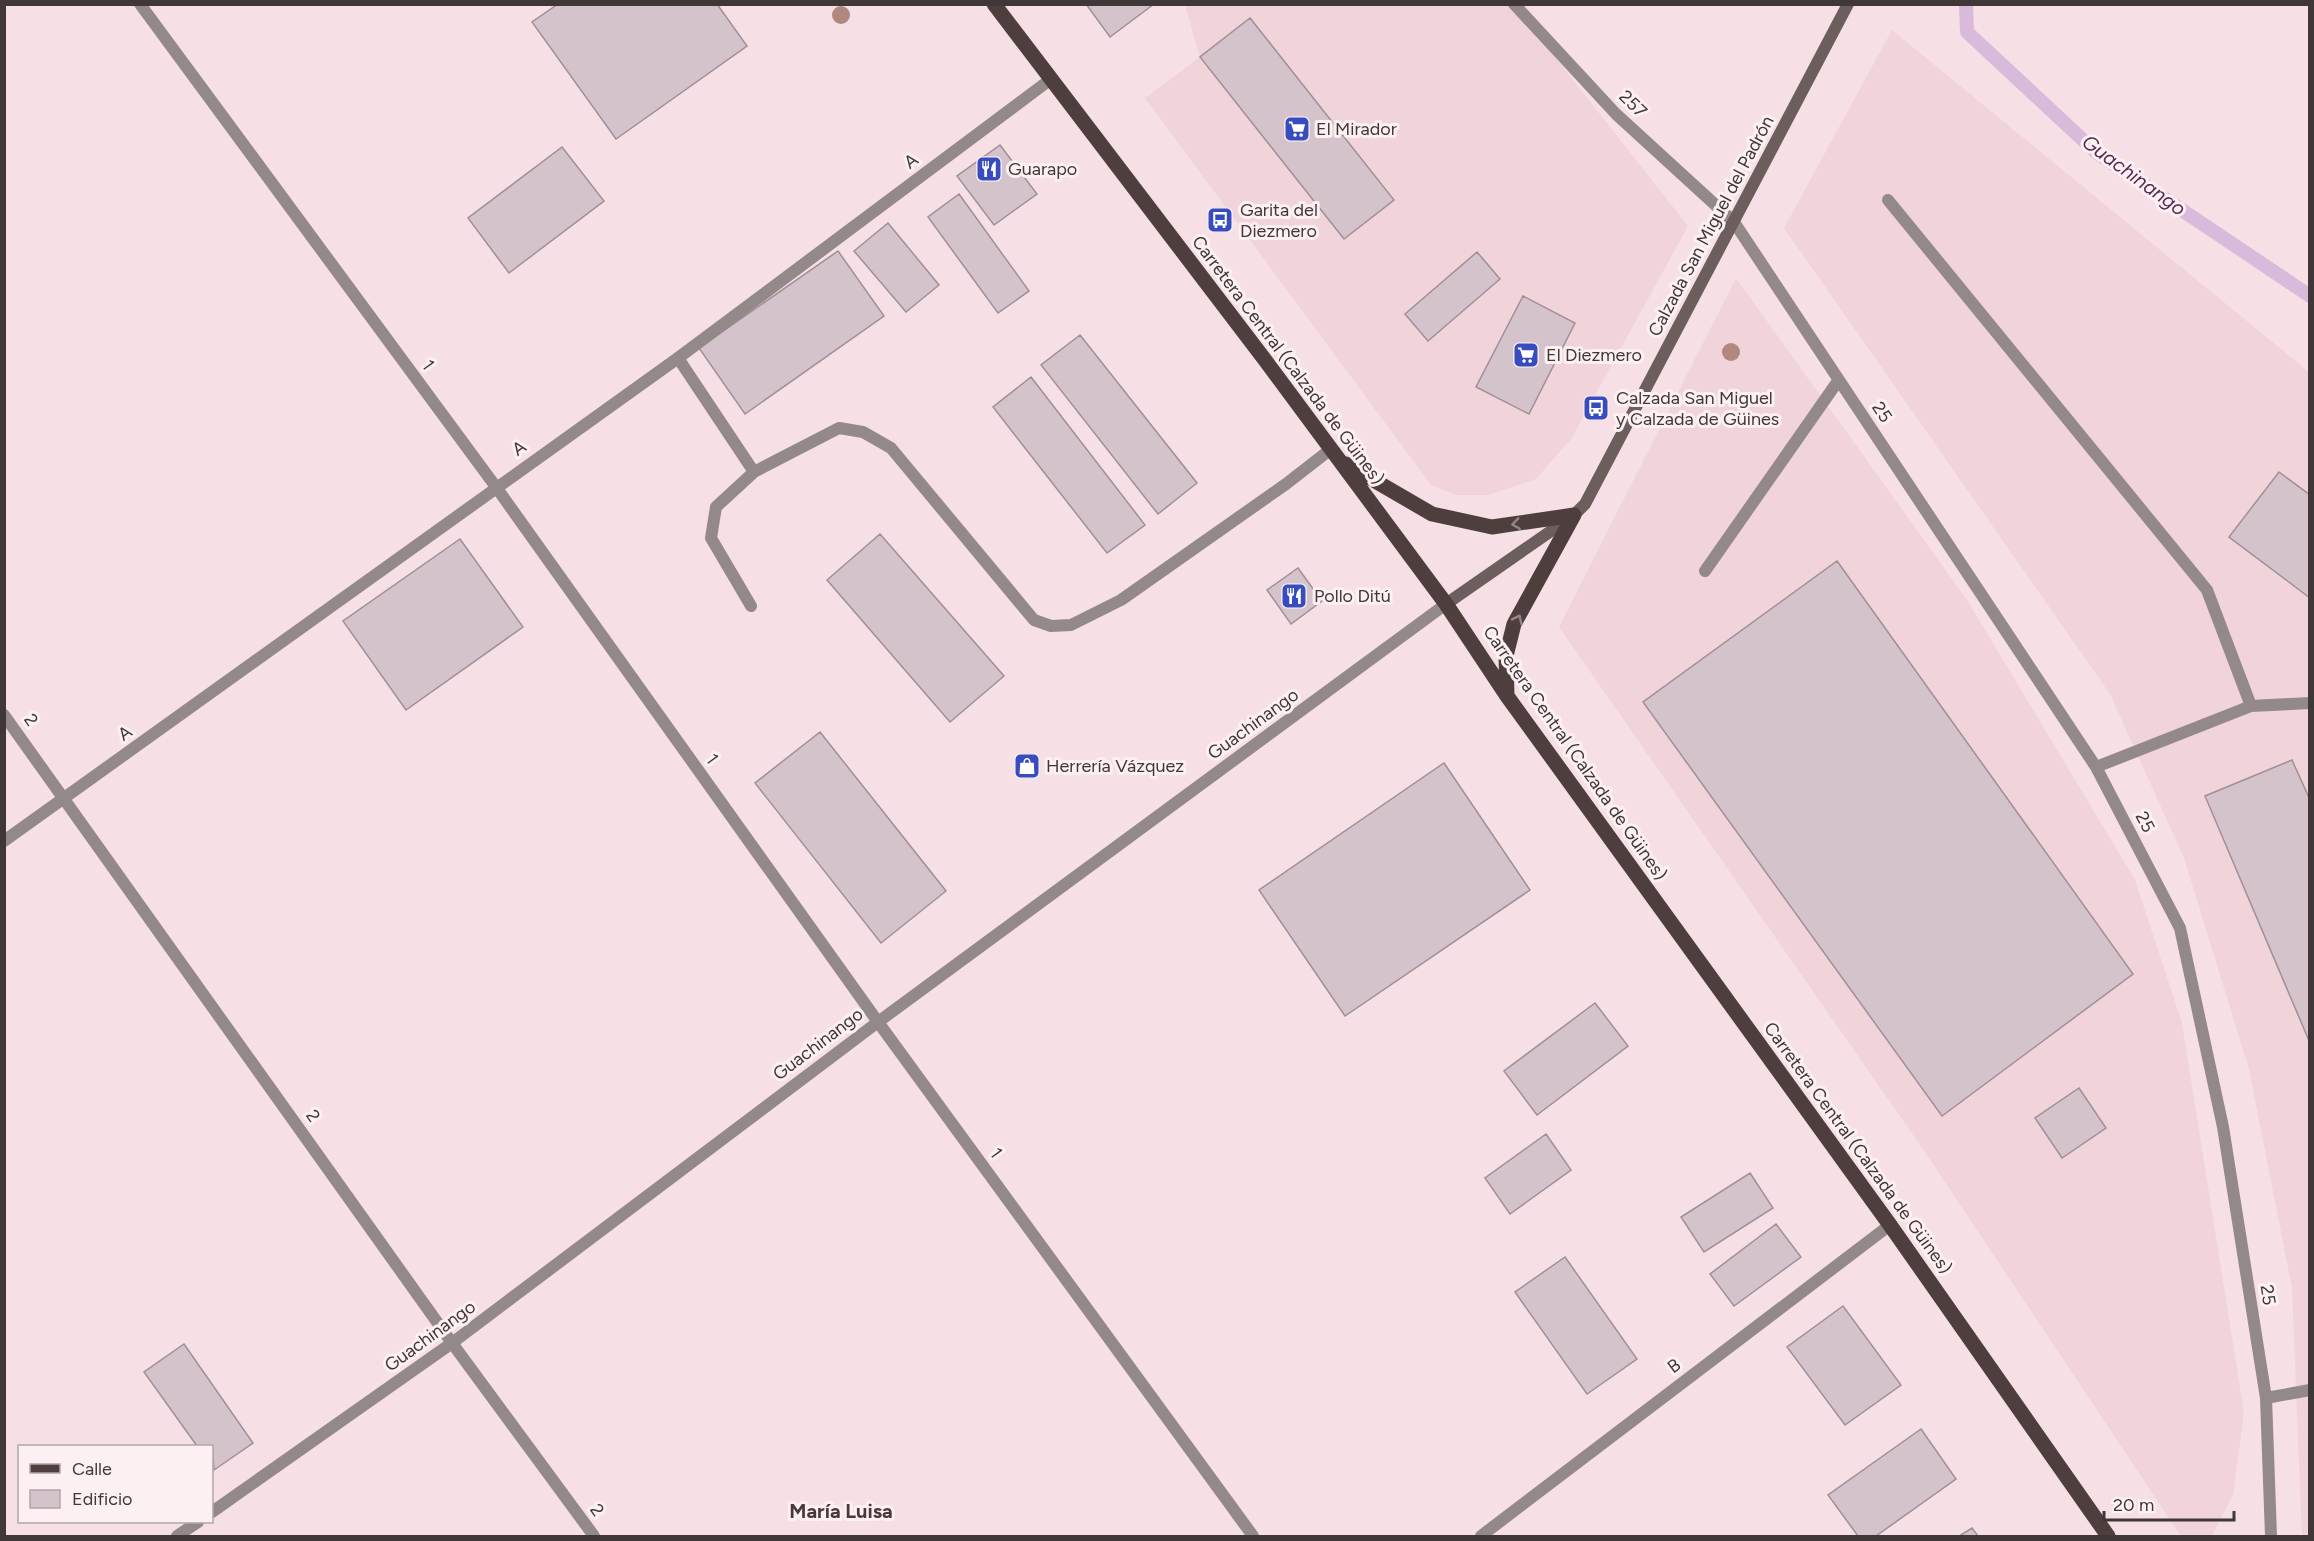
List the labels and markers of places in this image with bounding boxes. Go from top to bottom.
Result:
supermarket icon: El Mirador [1282,114,1312,144]
place label: El Mirador [1316,118,1397,140]
restaurant icon: Guarapo [974,154,1004,184]
place label: Guarapo [1008,158,1077,180]
place label: Garita del Diezmero [1240,199,1318,242]
bus stop icon: Garita del Diezmero [1205,205,1235,235]
supermarket icon: El Diezmero [1511,340,1541,370]
place label: El Diezmero [1546,344,1642,366]
place label: Calzada San Miguel y Calzada de Güines [1616,387,1779,430]
bus stop icon: Calzada San Miguel y Calzada de Güines [1581,393,1611,423]
restaurant icon: Pollo Ditú [1279,581,1309,611]
place label: Pollo Ditú [1314,585,1391,607]
shop icon: Herrería Vázquez [1012,751,1042,781]
place label: Herrería Vázquez [1046,755,1184,777]

